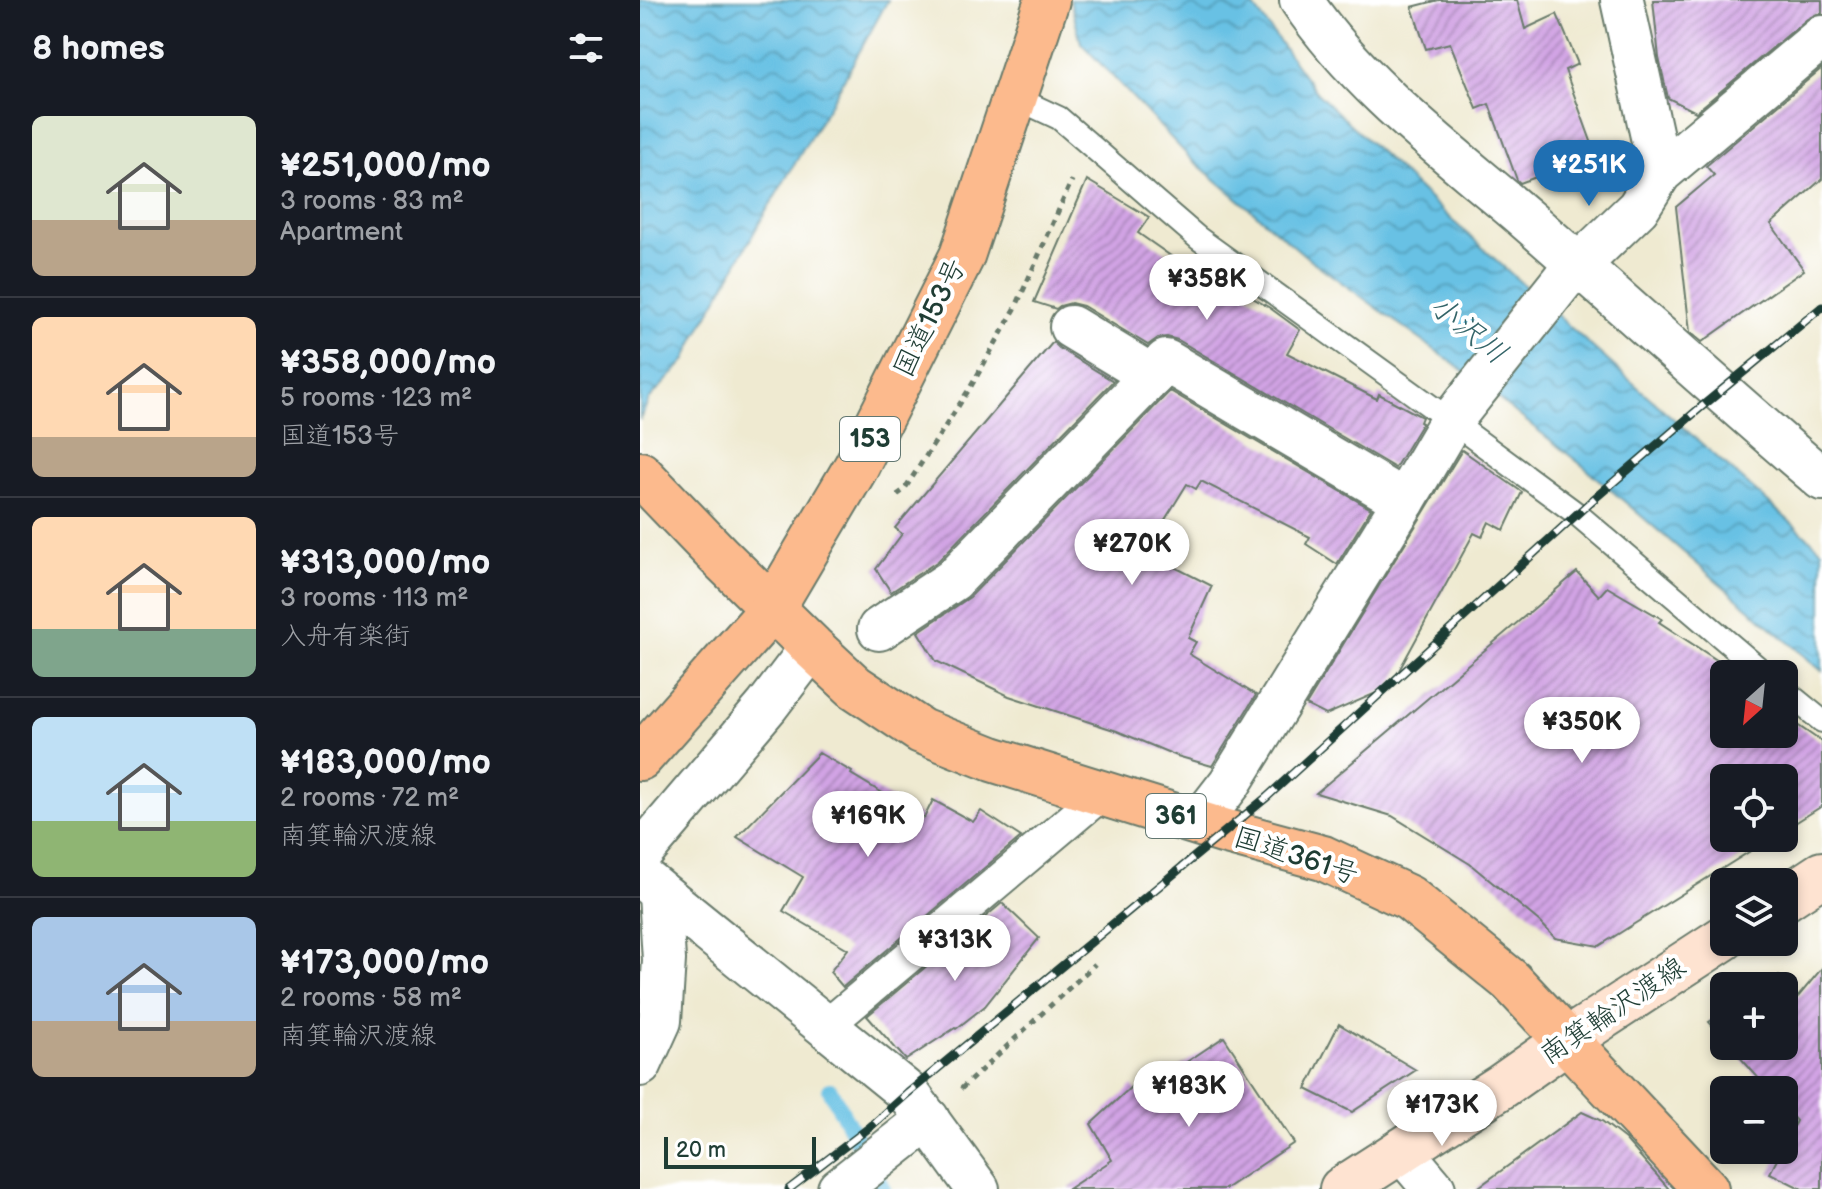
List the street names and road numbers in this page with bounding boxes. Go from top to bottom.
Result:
street label: 国道153号 [887,253,973,383]
road number: 153 [840,417,900,461]
road number: 361 [1146,794,1206,838]
street label: 国道361号 [1229,820,1363,892]
street label: 南箕輪沢渡線 [1534,950,1692,1072]

